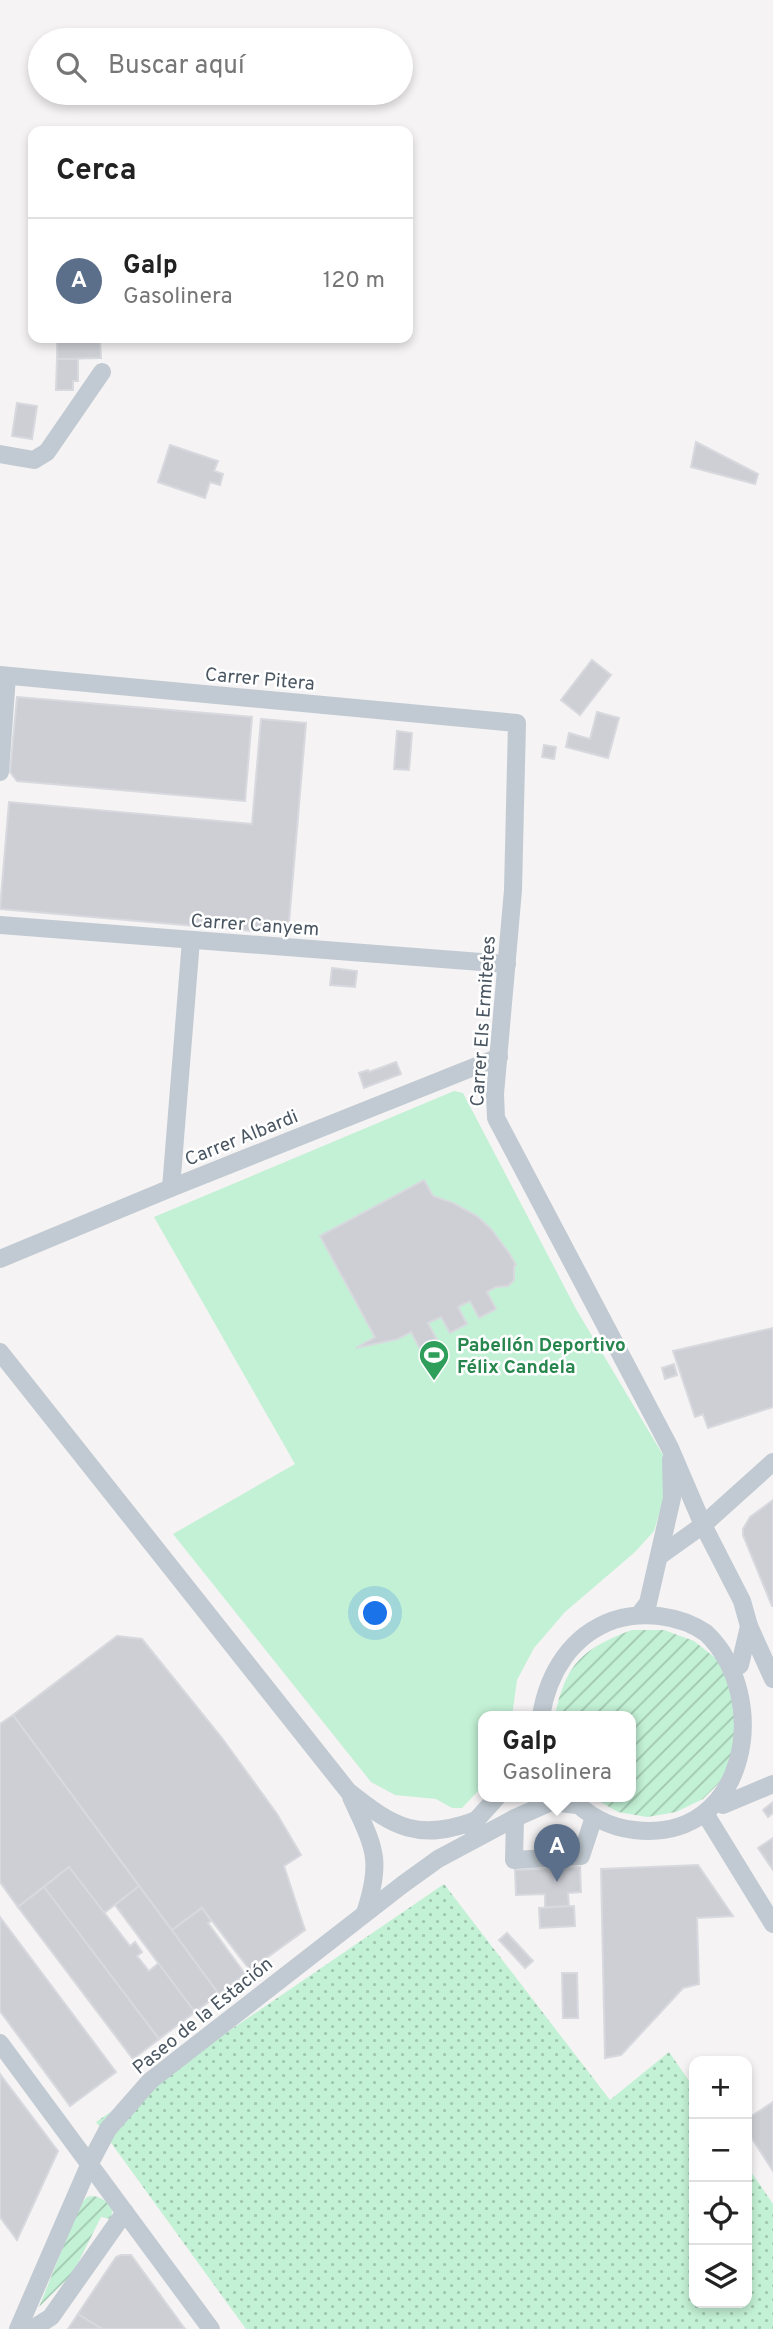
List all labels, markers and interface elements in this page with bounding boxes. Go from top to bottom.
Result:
search box [28,28,413,105]
icon: search [52,48,90,86]
text: Buscar aquí [108,50,245,83]
text: Cerca [56,153,136,190]
text: Galp [123,250,178,283]
text: A [71,267,87,296]
text: 120 m [323,267,385,296]
text: Gasolinera [123,283,233,312]
street label: Carrer Pitera [204,663,316,697]
street label: Carrer Canyem [190,910,320,942]
street label: Carrer Els Ermitetes [466,935,502,1107]
street label: Carrer Albardi [182,1105,302,1172]
place label: Pabellón Deportivo Félix Candela [457,1334,626,1380]
sports icon: Pabellón Deportivo Félix Candela [417,1338,451,1382]
your location [358,1596,392,1630]
popup [478,1711,636,1802]
text: Galp [502,1726,557,1759]
text: Gasolinera [502,1759,612,1788]
pin: A [534,1824,580,1882]
street label: Paseo de la Estación [128,1953,278,2080]
map controls [689,2056,752,2308]
button: + [689,2056,752,2119]
button: − [689,2119,752,2182]
button: locate [689,2182,752,2245]
button: layers [689,2245,752,2308]

